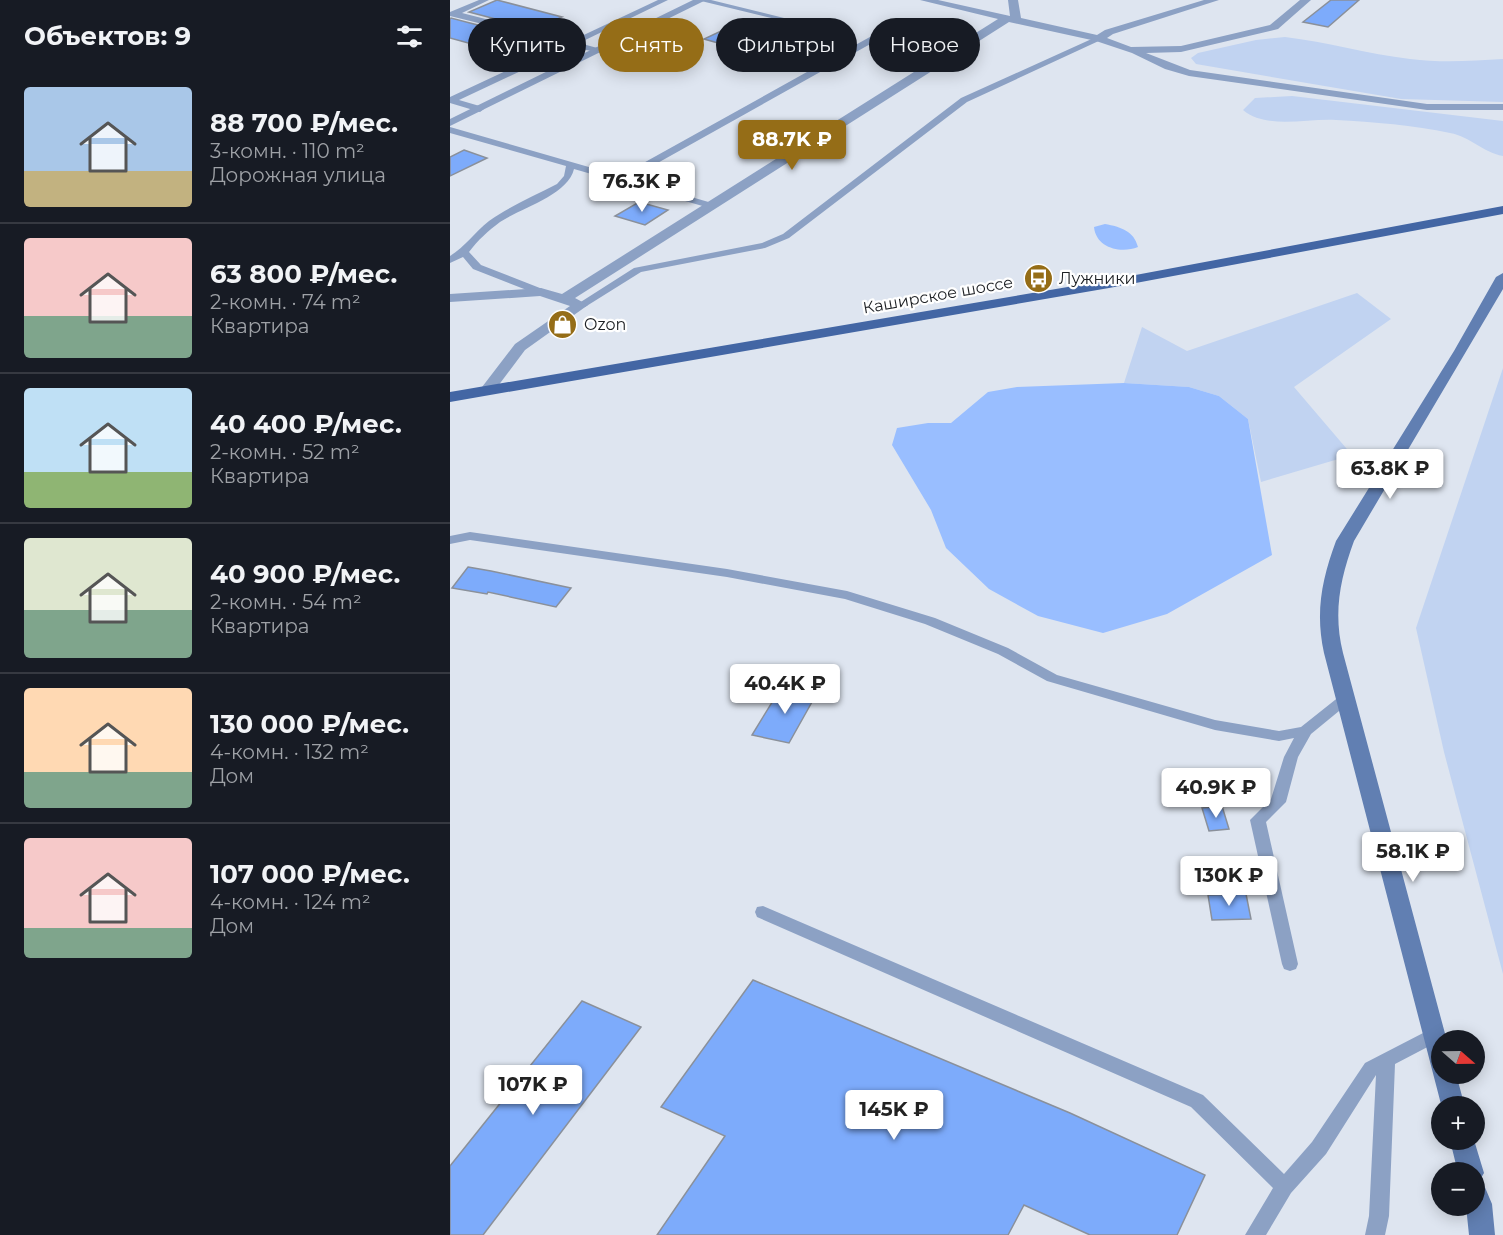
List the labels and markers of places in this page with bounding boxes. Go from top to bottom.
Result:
pin: 88.7K ₽ [737,120,847,171]
pin: 76.3K ₽ [587,162,697,213]
bus stop icon: Лужники [1022,262,1054,294]
place label: Лужники [1059,269,1136,288]
shop icon: Ozon [547,308,579,340]
place label: Ozon [584,315,626,334]
pin: 63.8K ₽ [1335,449,1445,500]
pin: 40.4K ₽ [730,664,840,715]
pin: 40.9K ₽ [1161,768,1271,819]
pin: 58.1K ₽ [1358,832,1468,883]
pin: 130K ₽ [1180,856,1278,907]
pin: 107K ₽ [484,1065,582,1116]
pin: 145K ₽ [845,1090,943,1141]

